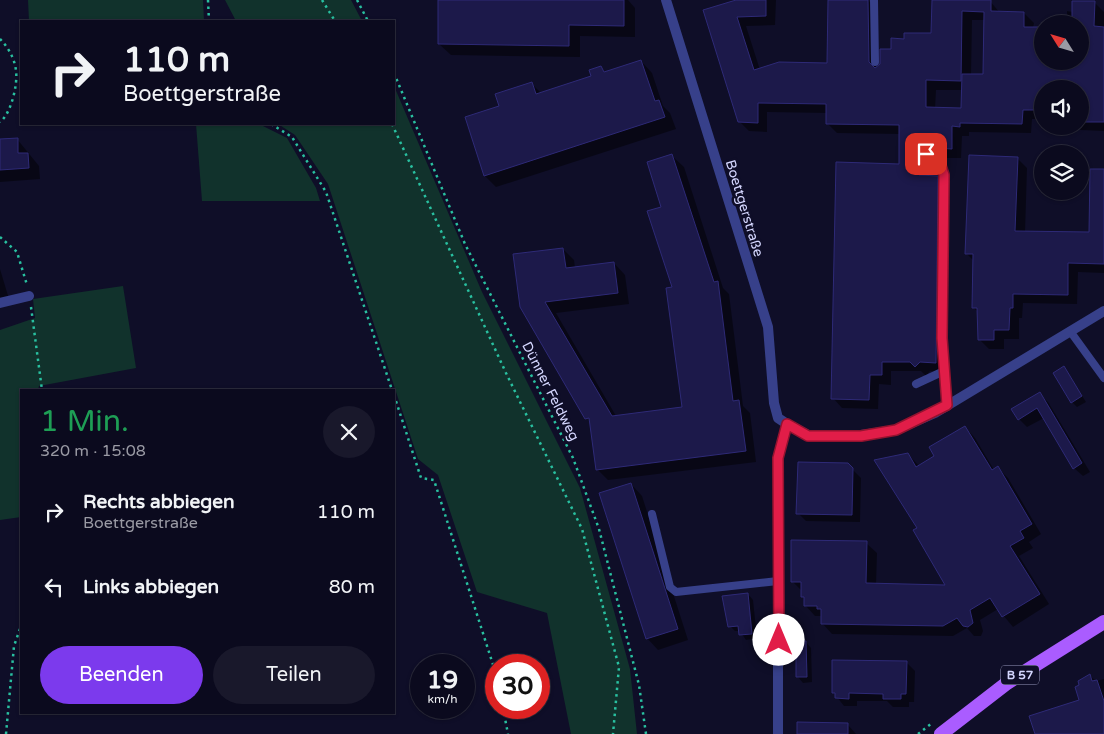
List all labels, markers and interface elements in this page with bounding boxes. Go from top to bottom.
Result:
north arrow [1034,15,1089,70]
map controls [1034,15,1089,200]
text: 110 m [123,39,230,81]
icon: right [40,40,105,105]
button: sound [1034,80,1089,135]
text: Boettgerstraße [123,81,281,107]
pin [905,133,947,175]
icon: arrive [912,140,940,168]
button: layers [1034,145,1089,200]
street label: Boettgerstraße [722,158,767,259]
street label: Dünner Feldweg [518,339,583,444]
text: 1 Min. [40,403,129,440]
button: close [323,406,375,458]
text: 320 m · 15:08 [40,441,146,461]
text: Rechts abbiegen [83,491,235,513]
icon: right [40,498,68,526]
text: 110 m [317,501,375,523]
text: Boettgerstraße [83,513,198,533]
icon: left [40,573,68,601]
text: Links abbiegen [83,576,219,598]
text: 80 m [329,576,375,598]
position arrow [752,613,804,665]
button: Beenden [40,646,203,704]
button: Teilen [213,646,375,704]
speed limit sign: 30 [485,654,550,719]
text: 19 [427,665,458,695]
road number: B 57 [1001,666,1039,684]
text: km/h [427,692,458,706]

